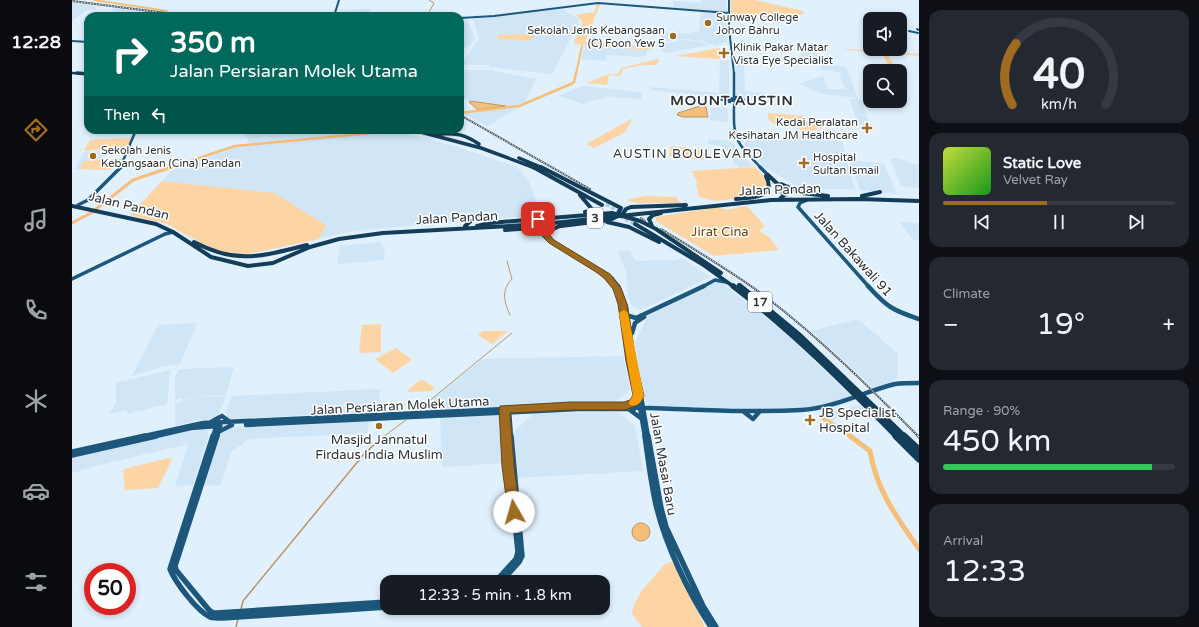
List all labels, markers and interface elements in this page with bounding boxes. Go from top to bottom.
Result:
place label: Sunway College Johor Bahru [716,11,799,37]
map controls [863,12,907,108]
button: sound [863,12,907,56]
marker: Sunway College Johor Bahru [703,18,713,28]
place label: Sekolah Jenis Kebangsaan (C) Foon Yew 5 [527,24,665,50]
text: 350 m [170,26,256,60]
icon: right [104,28,156,80]
text: 12:28 [11,31,61,53]
marker: Sekolah Jenis Kebangsaan (C) Foon Yew 5 [668,31,678,41]
place label: Klinik Pakar Matar Vista Eye Specialist [733,41,833,67]
marker: Klinik Pakar Matar Vista Eye Specialist [718,47,730,59]
text: 40 [1033,50,1085,100]
text: Jalan Persiaran Molek Utama [170,60,418,82]
button: search [863,64,907,108]
district label: MOUNT AUSTIN [670,92,794,109]
text: km/h [1041,95,1077,112]
icon: left [148,104,170,126]
text: Then [104,106,140,124]
icon: directions [22,116,50,144]
place label: Kedai Peralatan Kesihatan JM Healthcare [729,116,858,142]
marker: Kedai Peralatan Kesihatan JM Healthcare [861,122,873,134]
place label: Sekolah Jenis Kebangsaan (Cina) Pandan [101,144,241,170]
district label: AUSTIN BOULEVARD [613,146,763,162]
marker: Sekolah Jenis Kebangsaan (Cina) Pandan [88,151,98,161]
place label: Hospital Sultan Ismail [813,151,879,177]
text: Static Love [1003,154,1081,172]
marker: Hospital Sultan Ismail [798,157,810,169]
text: Velvet Ray [1003,172,1068,188]
street label: Jalan Pandan [739,181,821,199]
street label: Jalan Pandan [87,188,171,224]
pin [521,202,555,236]
icon: music [22,206,50,234]
street label: Jalan Pandan [416,208,498,228]
icon: arrive [527,208,549,230]
road number: 3 [587,208,603,228]
street label: Jalan Bakawali 91 [810,208,896,300]
icon: previous [971,211,993,233]
icon: pause [1048,211,1070,233]
icon: next [1125,211,1147,233]
park label: Jirat Cina [691,224,749,240]
text: Climate [943,286,990,302]
road number: 17 [748,292,772,312]
icon: phone [22,296,50,324]
text: 19° [1036,306,1085,343]
text: − [943,312,959,338]
text: + [1163,312,1175,338]
icon: climate [22,387,50,415]
street label: Jalan Persiaran Molek Utama [310,393,490,419]
text: Range · 90% [943,403,1020,419]
place label: JB Specialist Hospital [819,405,896,436]
street label: Jalan Masai Baru [646,411,680,517]
marker: JB Specialist Hospital [804,414,816,426]
marker: Masjid Jannatul Firdaus India Muslim [374,421,384,431]
text: 450 km [943,423,1051,460]
place label: Masjid Jannatul Firdaus India Muslim [315,432,443,463]
icon: car [22,477,50,505]
position arrow [493,491,535,533]
text: Arrival [943,533,983,549]
text: 12:33 [943,553,1026,590]
speed limit sign: 50 [84,563,136,615]
icon: filters [22,568,50,596]
text: 12:33 · 5 min · 1.8 km [418,586,572,604]

